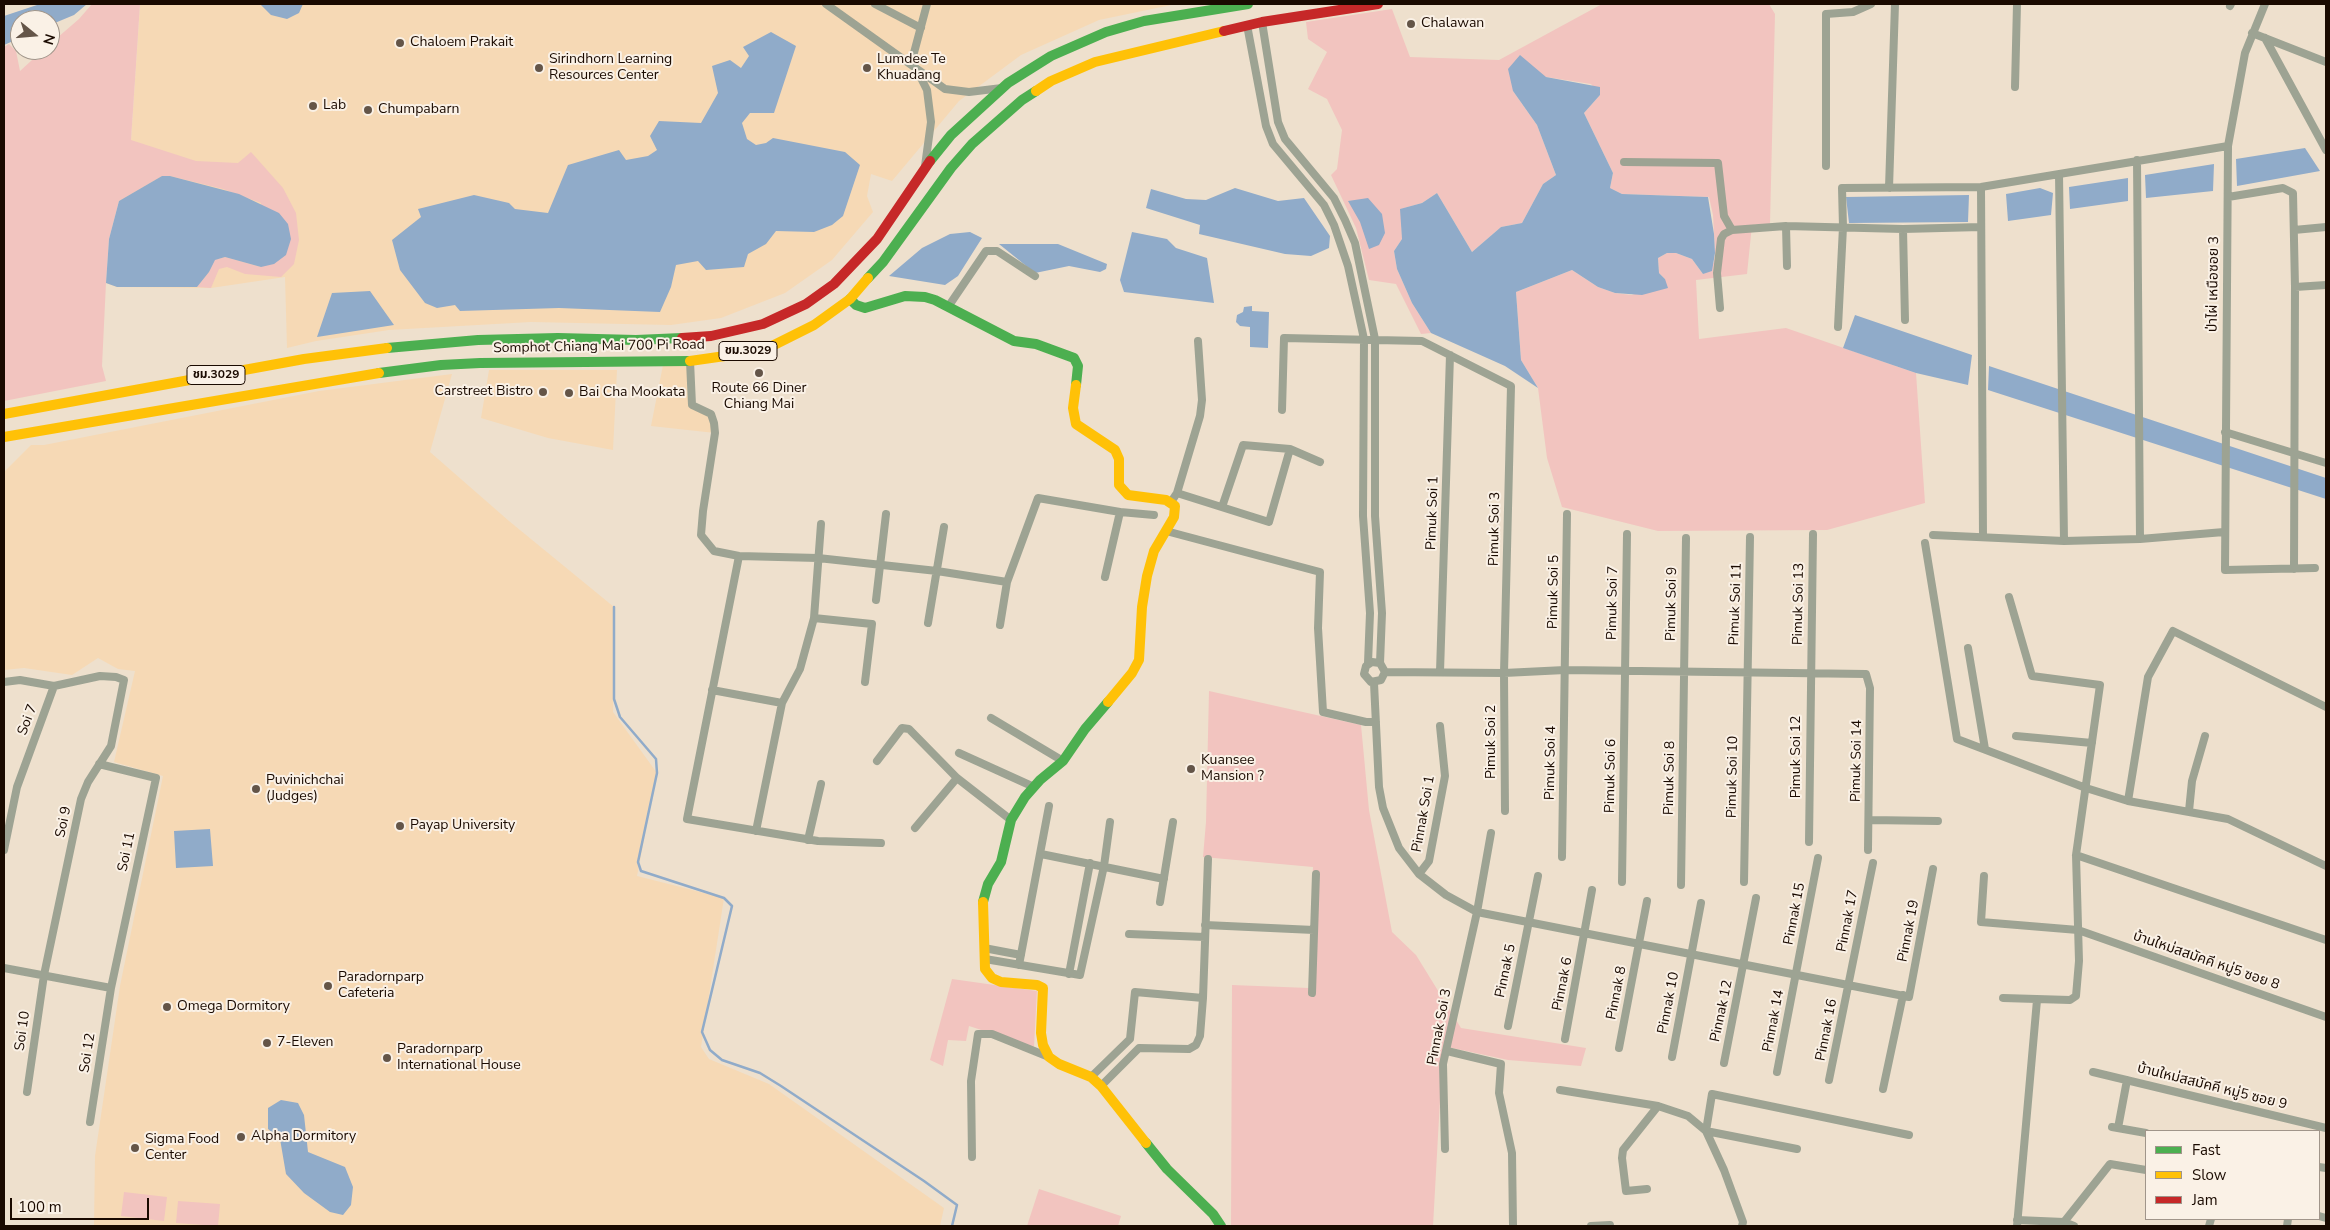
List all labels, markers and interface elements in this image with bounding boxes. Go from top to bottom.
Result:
north arrow [10,10,60,60]
place label: Chalawan [1421,16,1484,32]
marker: Chalawan [1405,18,1417,30]
text: N [38,31,59,47]
place label: Chaloem Prakait [410,35,513,51]
marker: Chaloem Prakait [394,37,406,49]
place label: Sirindhorn Learning Resources Center [549,52,672,84]
place label: Lumdee Te Khuadang [877,52,946,84]
marker: Sirindhorn Learning Resources Center [533,62,545,74]
marker: Lumdee Te Khuadang [861,62,873,74]
place label: Lab [323,98,346,114]
marker: Lab [307,100,319,112]
place label: Chumpabarn [378,102,459,118]
marker: Chumpabarn [362,104,374,116]
street label: ป่าไผ่ เหนือซอย 3 [2205,236,2223,332]
street label: Somphot Chiang Mai 700 Pi Road [493,337,705,357]
road number: ชม.3029 [719,342,777,361]
road number: ชม.3029 [187,366,245,384]
marker: Route 66 Diner Chiang Mai [753,367,765,379]
place label: Route 66 Diner Chiang Mai [711,381,807,414]
place label: Carstreet Bistro [435,384,533,400]
place label: Bai Cha Mookata [579,385,685,401]
marker: Carstreet Bistro [537,386,549,398]
marker: Bai Cha Mookata [563,387,575,399]
street label: Pimuk Soi 1 [1423,476,1443,550]
street label: Pimuk Soi 3 [1486,492,1504,566]
street label: Pimuk Soi 5 [1545,555,1563,629]
street label: Pimuk Soi 11 [1726,562,1746,646]
street label: Pimuk Soi 13 [1790,563,1808,645]
street label: Pimuk Soi 7 [1604,566,1622,640]
street label: Pimuk Soi 9 [1663,567,1681,641]
street label: Soi 7 [14,702,42,738]
street label: Pimuk Soi 2 [1484,705,1500,779]
street label: Pimuk Soi 12 [1789,716,1805,798]
street label: Pimuk Soi 14 [1848,720,1866,802]
street label: Pimuk Soi 4 [1542,726,1560,800]
street label: Pimuk Soi 10 [1724,736,1742,818]
street label: Pimuk Soi 6 [1602,739,1620,813]
street label: Pimuk Soi 8 [1661,741,1679,815]
place label: Kuansee Mansion ? [1201,753,1264,786]
marker: Kuansee Mansion ? [1185,763,1197,775]
place label: Puvinichchai (Judges) [266,773,344,806]
street label: Pinnak Soi 1 [1409,774,1439,854]
marker: Puvinichchai (Judges) [250,783,262,795]
street label: Soi 9 [52,805,76,839]
place label: Payap University [410,818,515,834]
marker: Payap University [394,820,406,832]
street label: Soi 11 [115,831,139,873]
street label: Pinnak 15 [1781,882,1809,946]
street label: Pinnak 17 [1834,889,1862,953]
street label: Pinnak 19 [1895,899,1923,963]
street label: บ้านใหม่สสมัคคี หมู่5 ซอย 8 [2130,928,2282,994]
street label: Pinnak 5 [1492,943,1520,999]
street label: Pinnak 6 [1550,956,1576,1012]
street label: Pinnak 8 [1604,965,1630,1021]
place label: Paradornparp Cafeteria [338,970,424,1002]
street label: Pinnak 10 [1655,971,1683,1035]
street label: Pinnak 12 [1707,979,1737,1043]
marker: Paradornparp Cafeteria [322,980,334,992]
street label: Pinnak Soi 3 [1424,987,1456,1067]
street label: Pinnak 14 [1760,989,1788,1053]
street label: Pinnak 16 [1813,998,1841,1062]
place label: Omega Dormitory [177,999,290,1015]
marker: Omega Dormitory [161,1001,173,1013]
street label: Soi 10 [12,1010,34,1052]
street label: Soi 12 [77,1032,99,1074]
place label: 7-Eleven [277,1035,333,1051]
marker: 7-Eleven [261,1037,273,1049]
place label: Paradornparp International House [397,1042,521,1074]
marker: Paradornparp International House [381,1052,393,1064]
street label: บ้านใหม่สสมัคคี หมู่5 ซอย 9 [2135,1060,2289,1114]
place label: Alpha Dormitory [251,1129,356,1145]
legend [2145,1130,2320,1220]
marker: Alpha Dormitory [235,1131,247,1143]
place label: Sigma Food Center [145,1132,219,1164]
text: Fast [2192,1140,2220,1160]
marker: Sigma Food Center [129,1142,141,1154]
text: Slow [2192,1165,2226,1185]
scale bar [12,1188,151,1220]
text: Jam [2192,1190,2218,1210]
text: 100 m [18,1197,62,1217]

